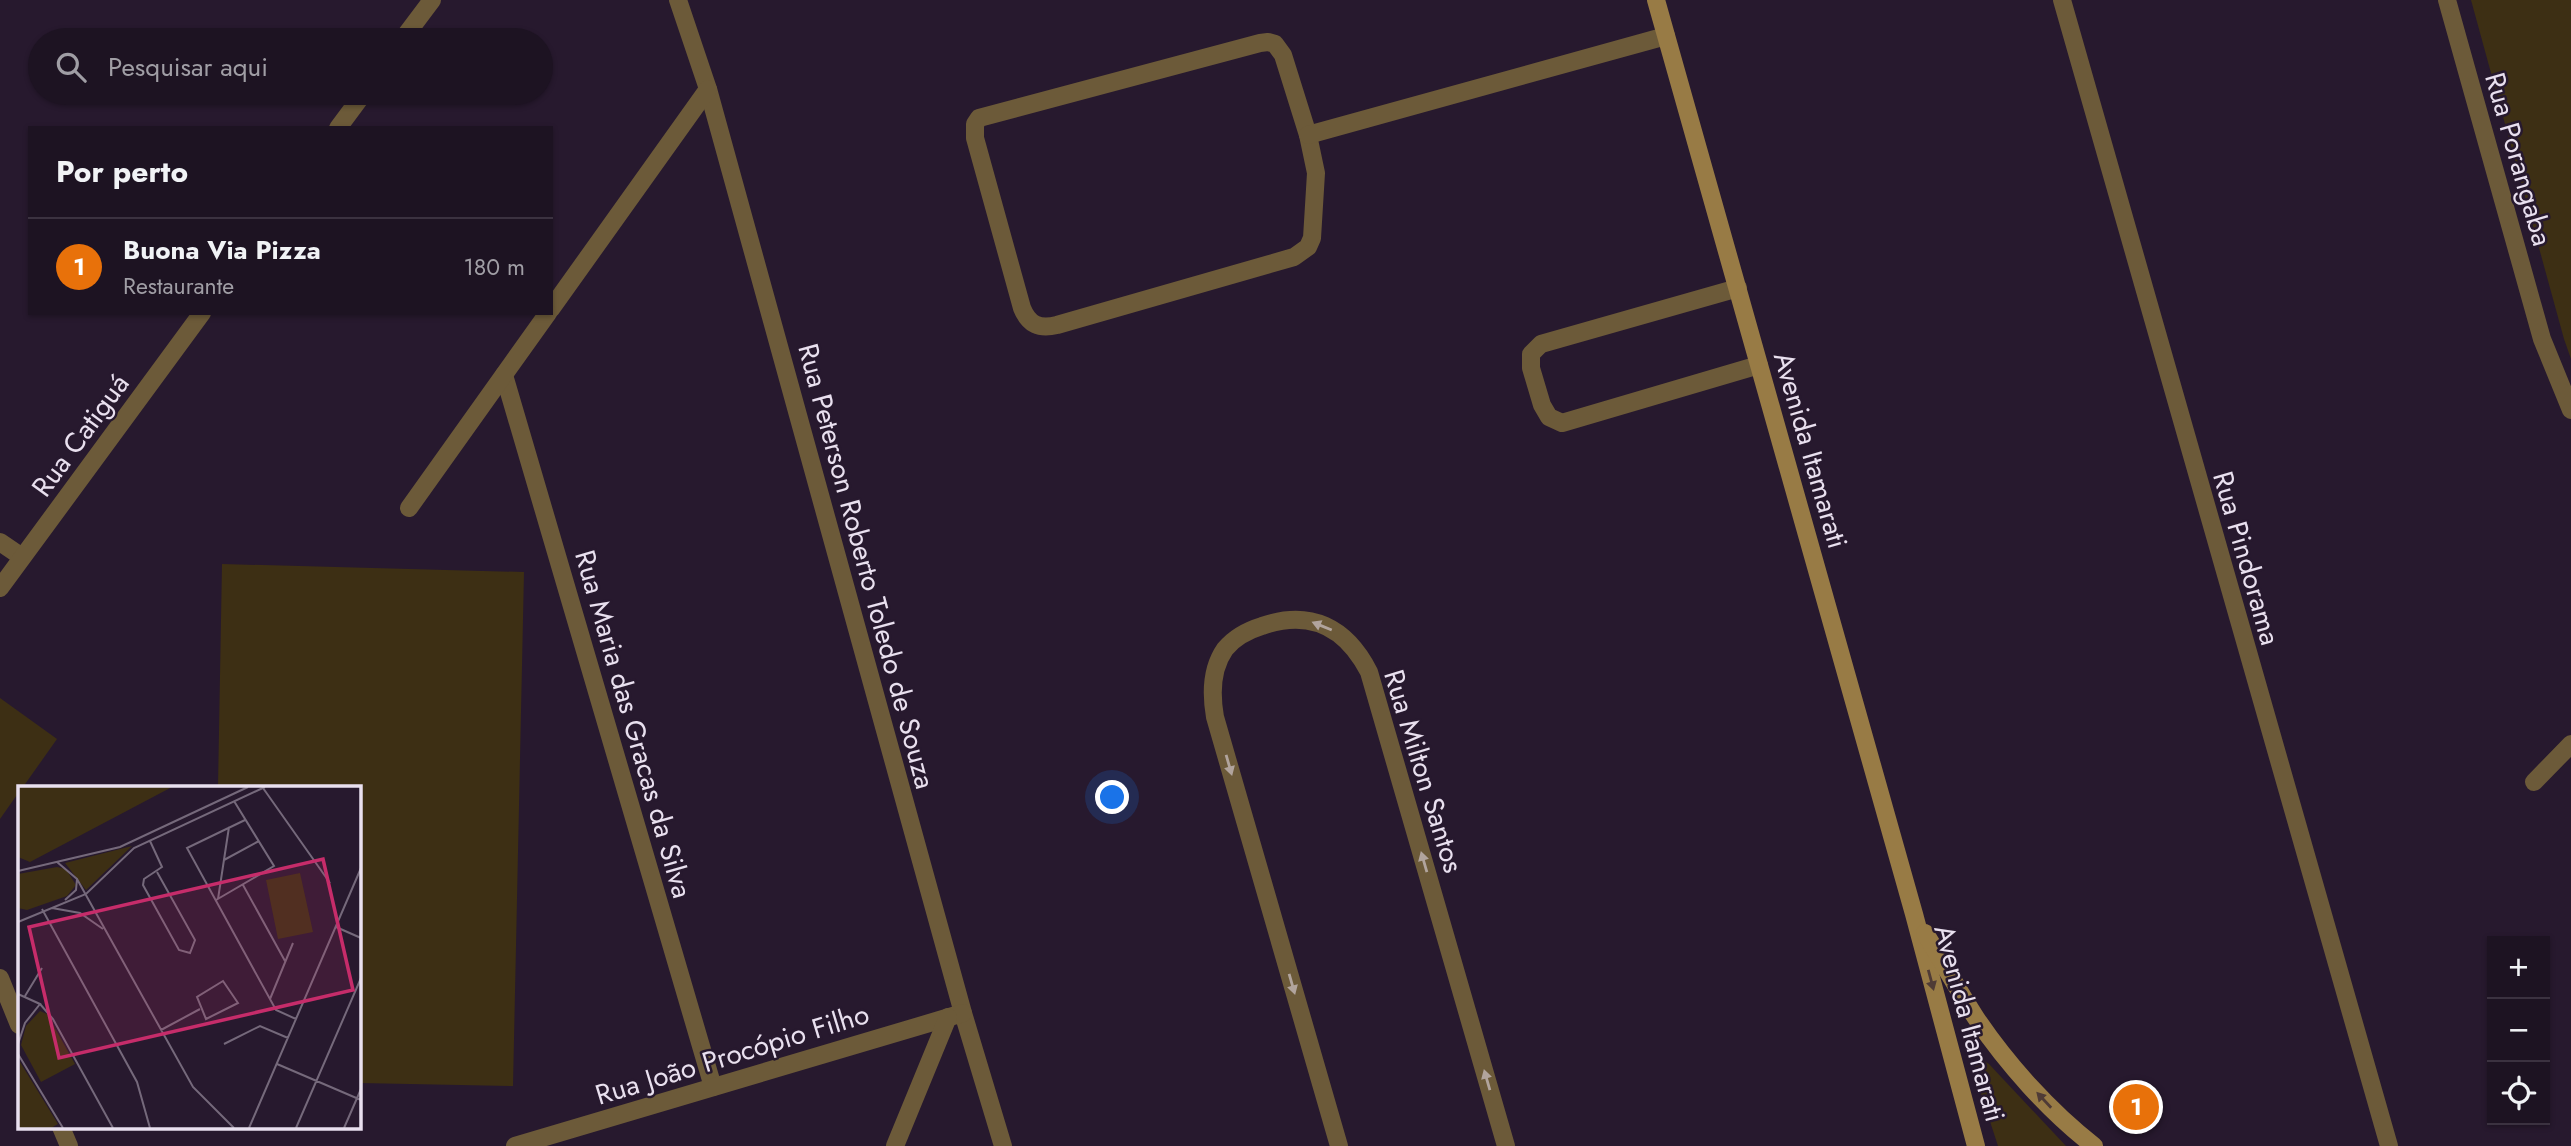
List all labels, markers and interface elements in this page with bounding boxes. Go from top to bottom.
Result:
search box [28,28,553,105]
icon: search [52,48,90,86]
text: Pesquisar aqui [108,48,268,86]
street label: Rua Porangaba [2474,68,2563,251]
text: Por perto [56,150,188,193]
text: Buona Via Pizza [123,231,321,269]
text: 1 [73,250,85,284]
text: 180 m [463,250,525,284]
text: Restaurante [123,269,234,303]
street label: Rua Peterson Roberto Toledo de Souza [787,339,946,793]
street label: Avenida Itamarati [1763,347,1858,553]
street label: Rua Catiguá [22,365,139,505]
street label: Rua Pindorama [2202,466,2291,650]
street label: Rua Maria das Gracas da Silva [564,545,703,903]
one-way arrow [1311,620,1332,631]
street label: Rua Milton Santos [1373,664,1474,878]
one-way arrow [1224,755,1234,776]
your location [1095,780,1129,814]
inset map [18,786,360,1128]
one-way arrow [1418,851,1429,873]
street label: Avenida Itamarati [1923,920,2016,1126]
map controls [2487,936,2550,1125]
button: + [2487,936,2550,999]
one-way arrow [1927,970,1937,991]
one-way arrow [1288,974,1298,995]
street label: Rua João Procópio Filho [590,993,874,1116]
button: − [2487,999,2550,1062]
button: locate [2487,1062,2550,1125]
one-way arrow [1482,1070,1492,1091]
pin: 1 [2113,1081,2159,1133]
one-way arrow [2036,1091,2052,1108]

